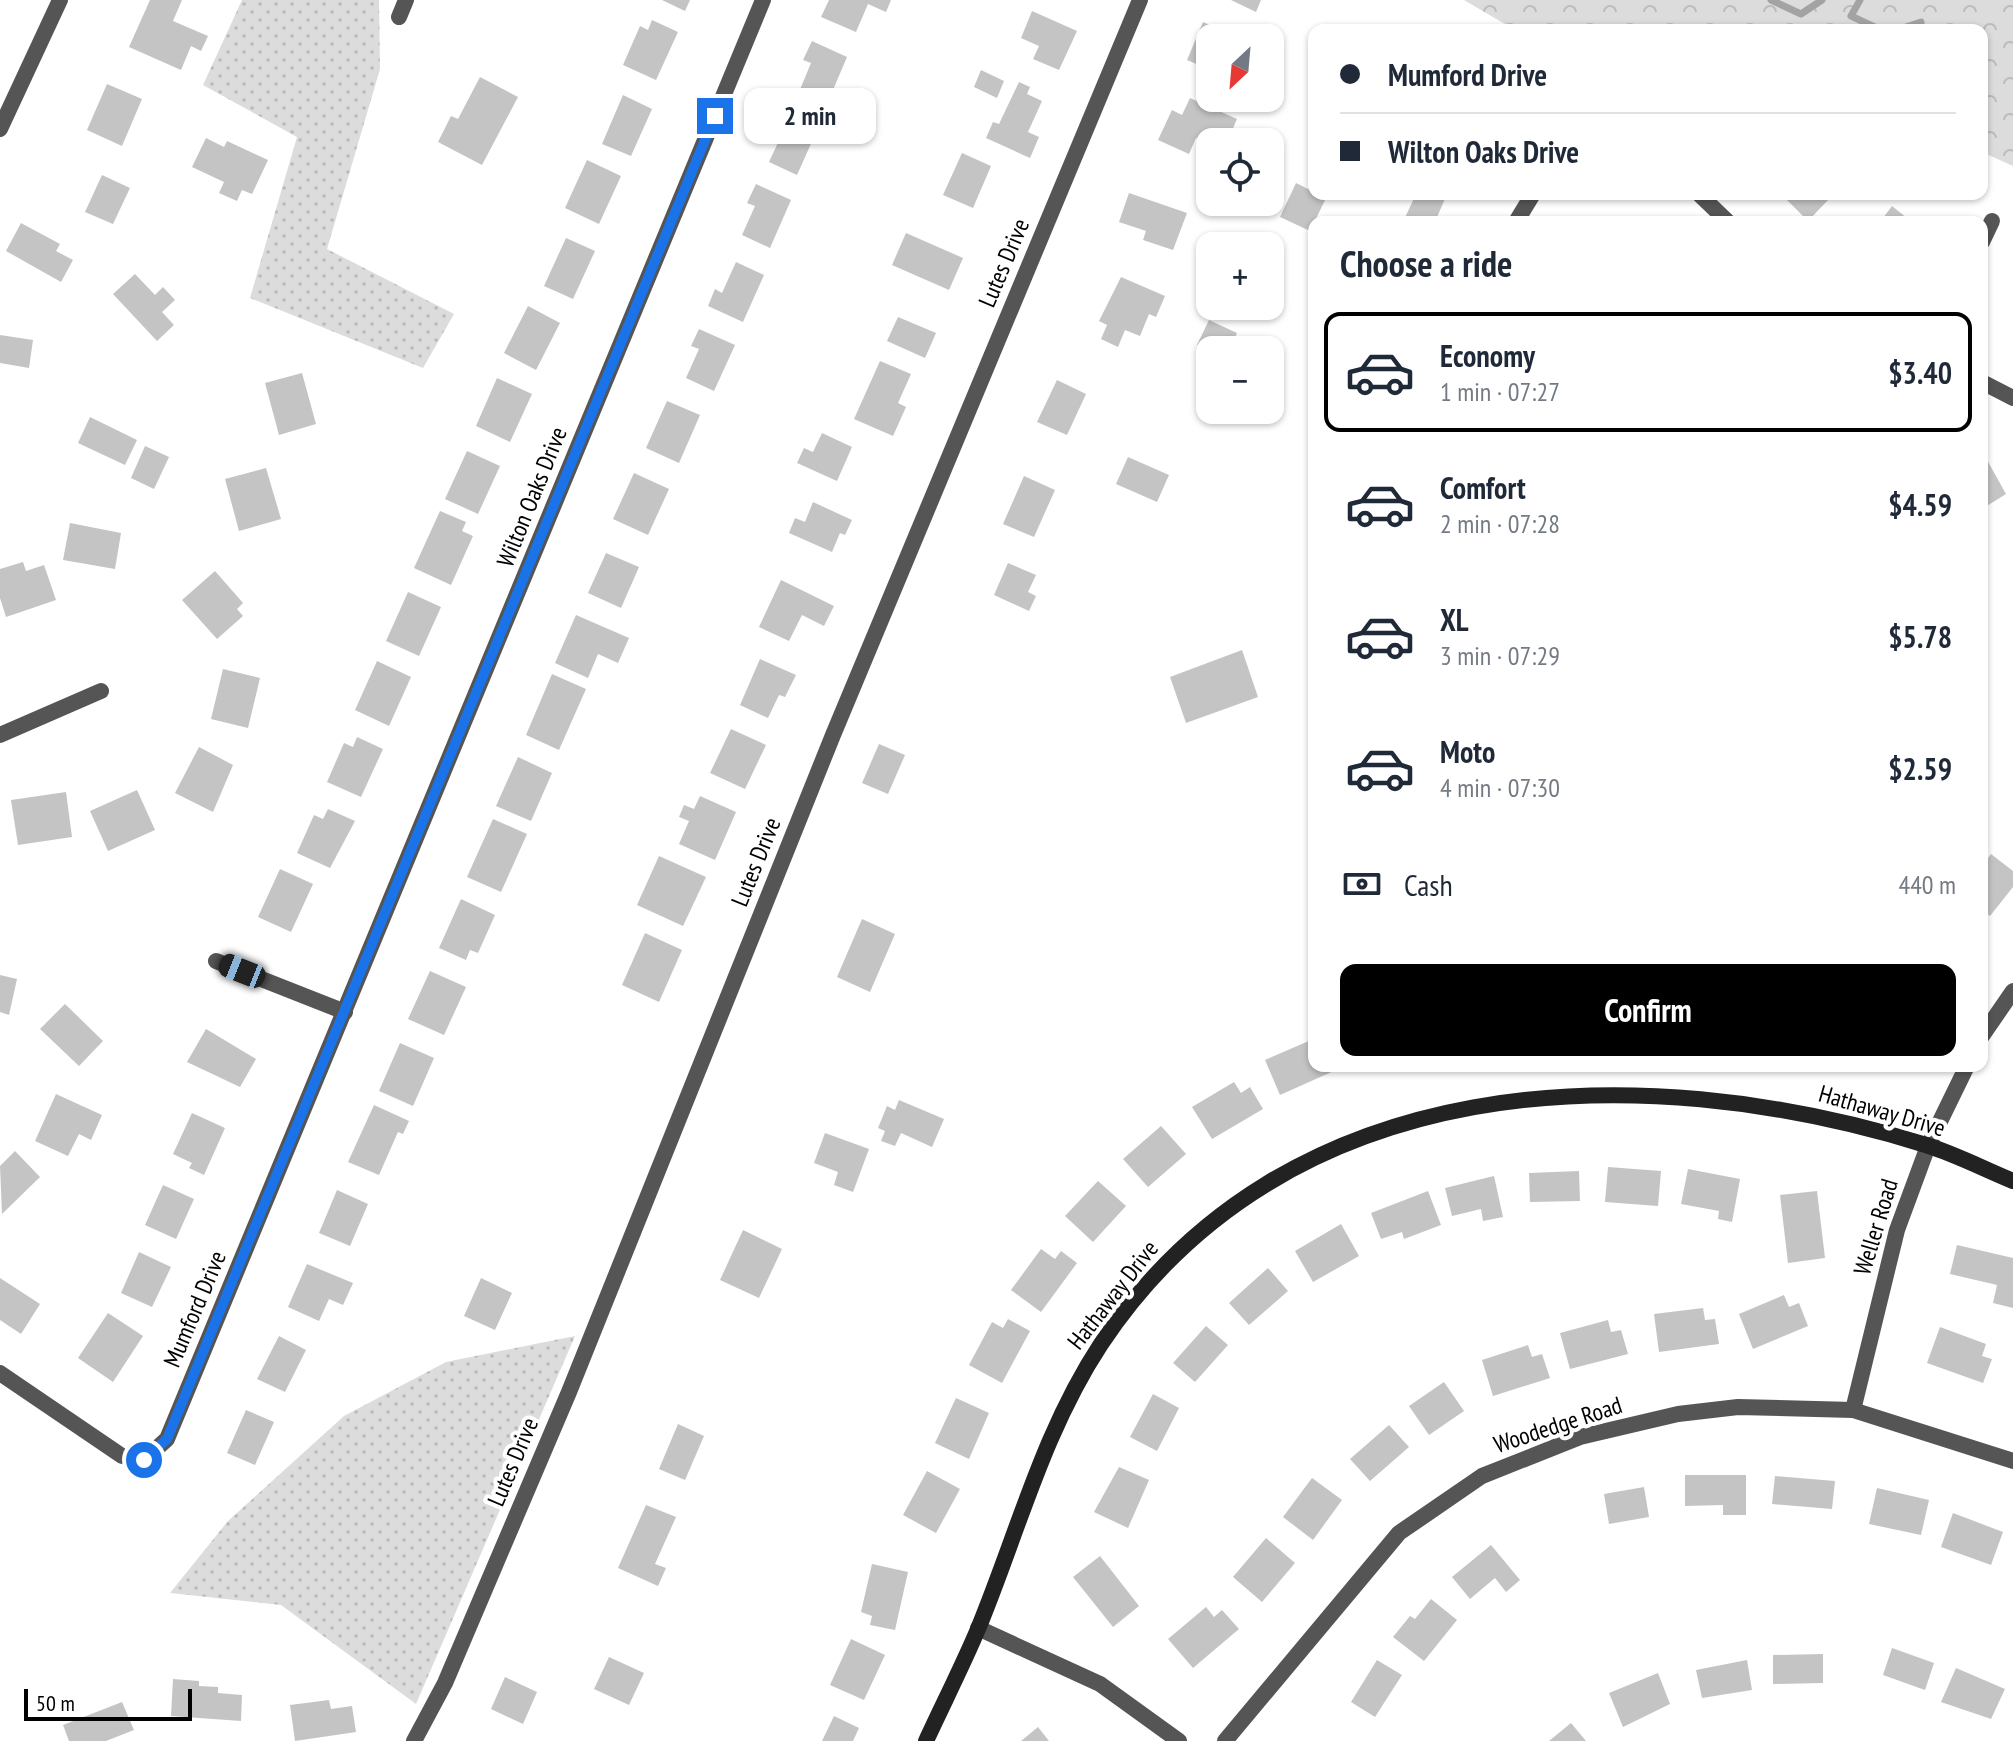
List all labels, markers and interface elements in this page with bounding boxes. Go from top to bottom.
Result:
north arrow [1196,24,1284,112]
map controls [1196,24,1284,424]
text: Mumford Drive [1388,55,1547,94]
callout: 2 min [743,88,875,144]
route end [697,98,733,134]
text: 2 min [784,99,836,132]
button: locate [1196,128,1284,216]
text: Wilton Oaks Drive [1388,132,1579,171]
street label: Lutes Drive [971,214,1036,312]
button: + [1196,232,1284,320]
text: Choose a ride [1340,240,1512,287]
button: − [1196,336,1284,424]
icon: car [1344,336,1416,408]
text: Economy [1440,336,1535,375]
text: $3.40 [1888,353,1952,392]
text: 1 min · 07:27 [1440,375,1560,408]
street label: Wilton Oaks Drive [489,422,574,571]
icon: car [1344,468,1416,540]
text: Comfort [1440,468,1526,507]
text: $4.59 [1888,485,1952,524]
text: 2 min · 07:28 [1440,507,1560,540]
icon: car [1344,600,1416,672]
text: XL [1440,600,1469,639]
text: $5.78 [1888,617,1952,656]
text: 3 min · 07:29 [1440,639,1560,672]
icon: car [1344,732,1416,804]
text: Moto [1440,732,1495,771]
text: $2.59 [1888,749,1952,788]
text: 4 min · 07:30 [1440,771,1560,804]
street label: Lutes Drive [724,813,787,911]
icon: cash [1340,862,1384,906]
text: Cash [1404,865,1453,904]
text: 440 m [1898,868,1956,901]
car [215,951,269,991]
button: Confirm [1340,964,1956,1056]
street label: Hathaway Drive [1815,1078,1949,1143]
street label: Weller Road [1846,1175,1905,1279]
street label: Hathaway Drive [1060,1234,1165,1355]
street label: Mumford Drive [156,1246,233,1372]
street label: Woodedge Road [1490,1389,1626,1460]
street label: Lutes Drive [480,1413,545,1511]
route start [126,1442,162,1478]
scale bar [24,1685,192,1721]
text: 50 m [36,1689,75,1717]

